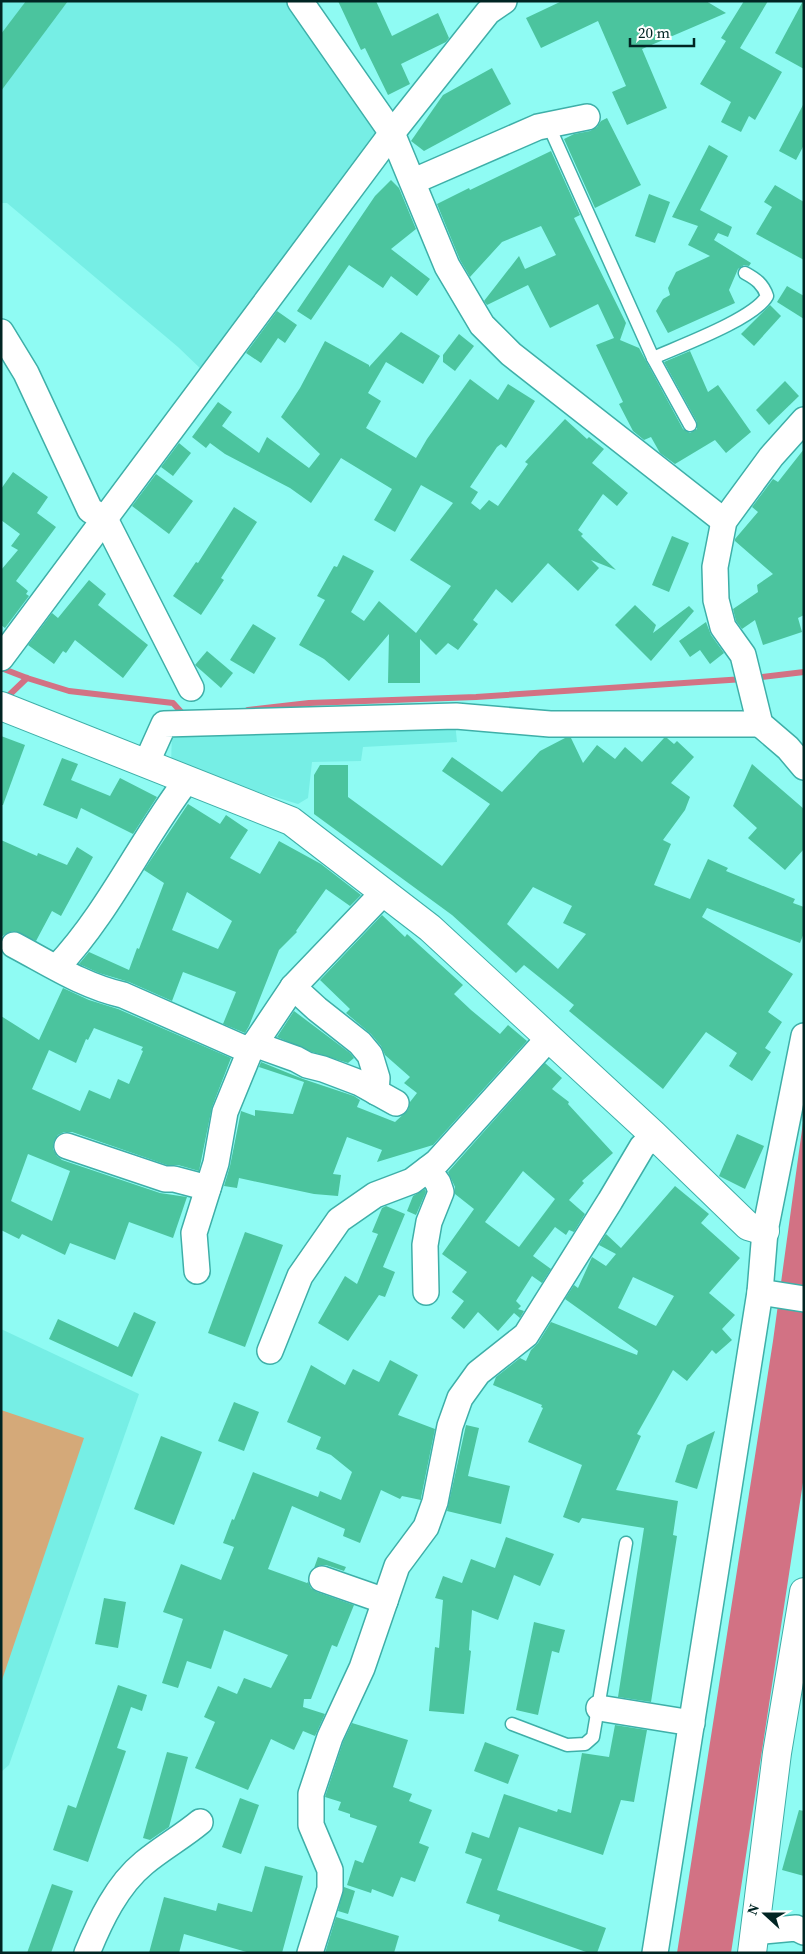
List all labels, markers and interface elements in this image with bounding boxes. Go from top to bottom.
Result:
scale bar [630,15,694,47]
text: 20 m [638,22,670,43]
north arrow [740,1889,790,1939]
text: N [742,1901,764,1918]

